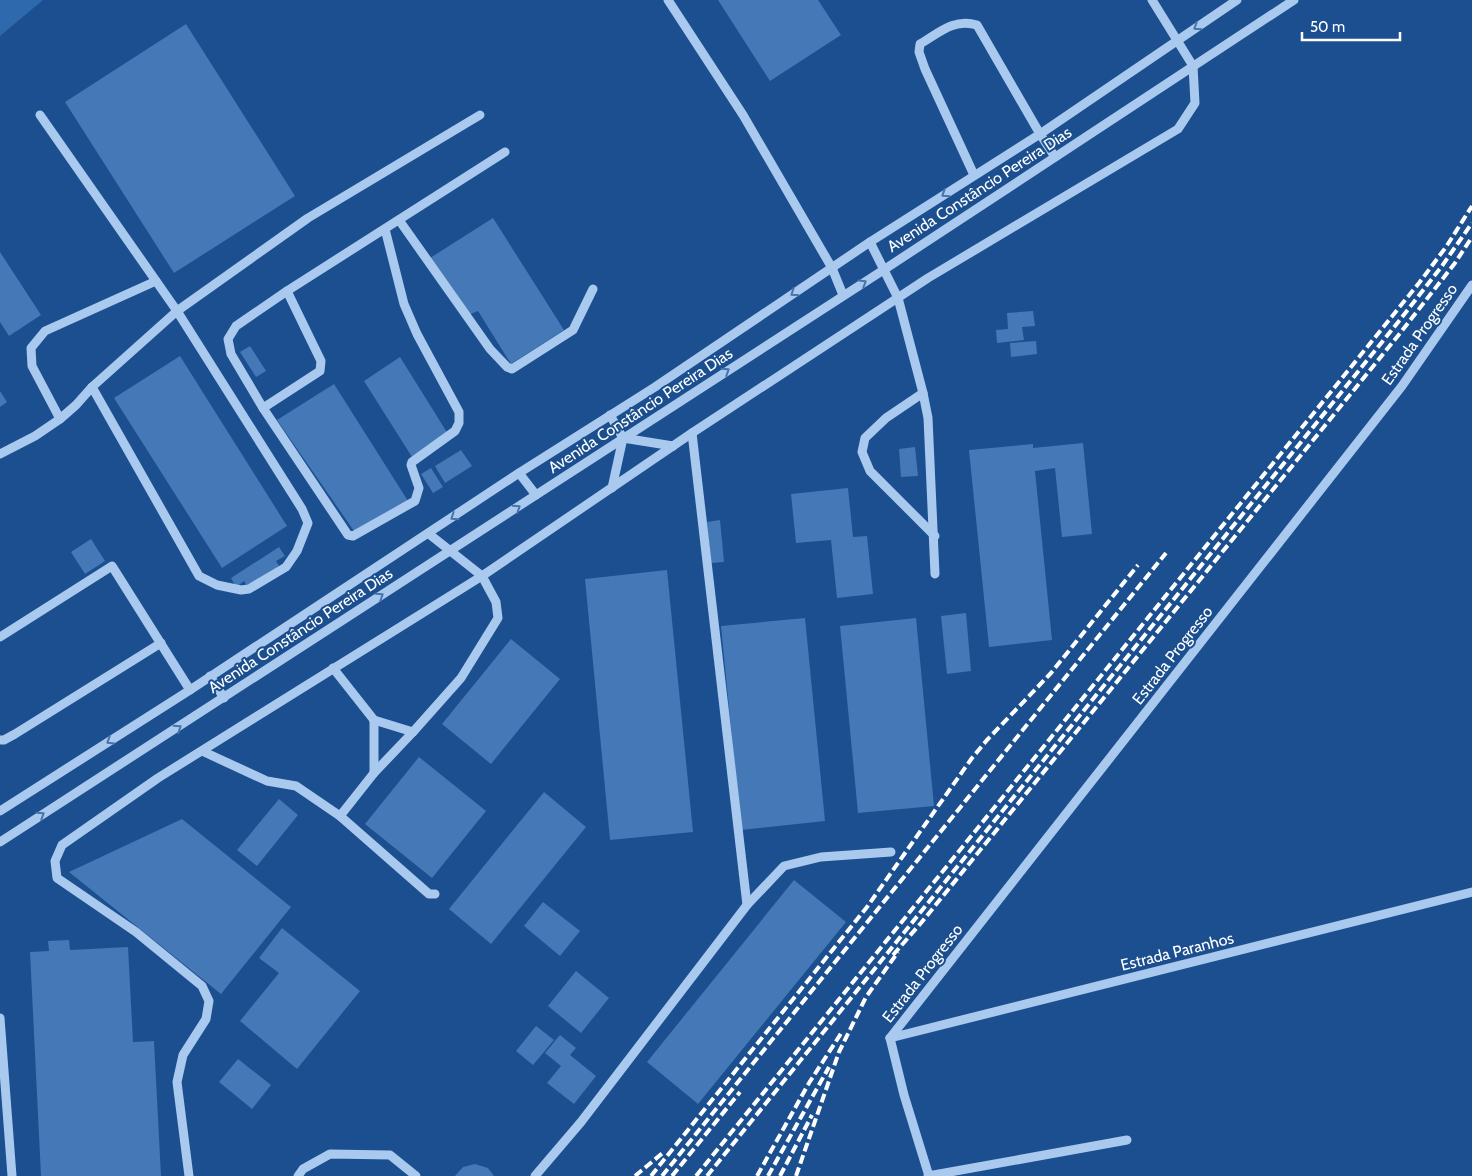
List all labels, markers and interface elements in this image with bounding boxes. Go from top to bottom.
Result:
scale bar [1302,10,1400,42]
text: 50 m [1310,18,1345,36]
one-way arrow [1193,21,1202,30]
street label: Avenida Constâncio Pereira Dias [884,122,1075,256]
one-way arrow [941,188,950,197]
one-way arrow [857,280,866,290]
street label: Estrada Progresso [1377,280,1462,389]
one-way arrow [791,287,800,296]
street label: Avenida Constâncio Pereira Dias [545,343,736,477]
one-way arrow [721,368,730,378]
one-way arrow [511,505,520,514]
one-way arrow [450,511,460,520]
street label: Avenida Constâncio Pereira Dias [205,563,396,697]
one-way arrow [375,593,384,602]
street label: Estrada Progresso [1128,602,1217,708]
one-way arrow [172,724,181,734]
one-way arrow [107,734,116,744]
one-way arrow [36,812,45,822]
street label: Estrada Progresso [878,920,967,1026]
street label: Estrada Paranhos [1119,928,1236,975]

